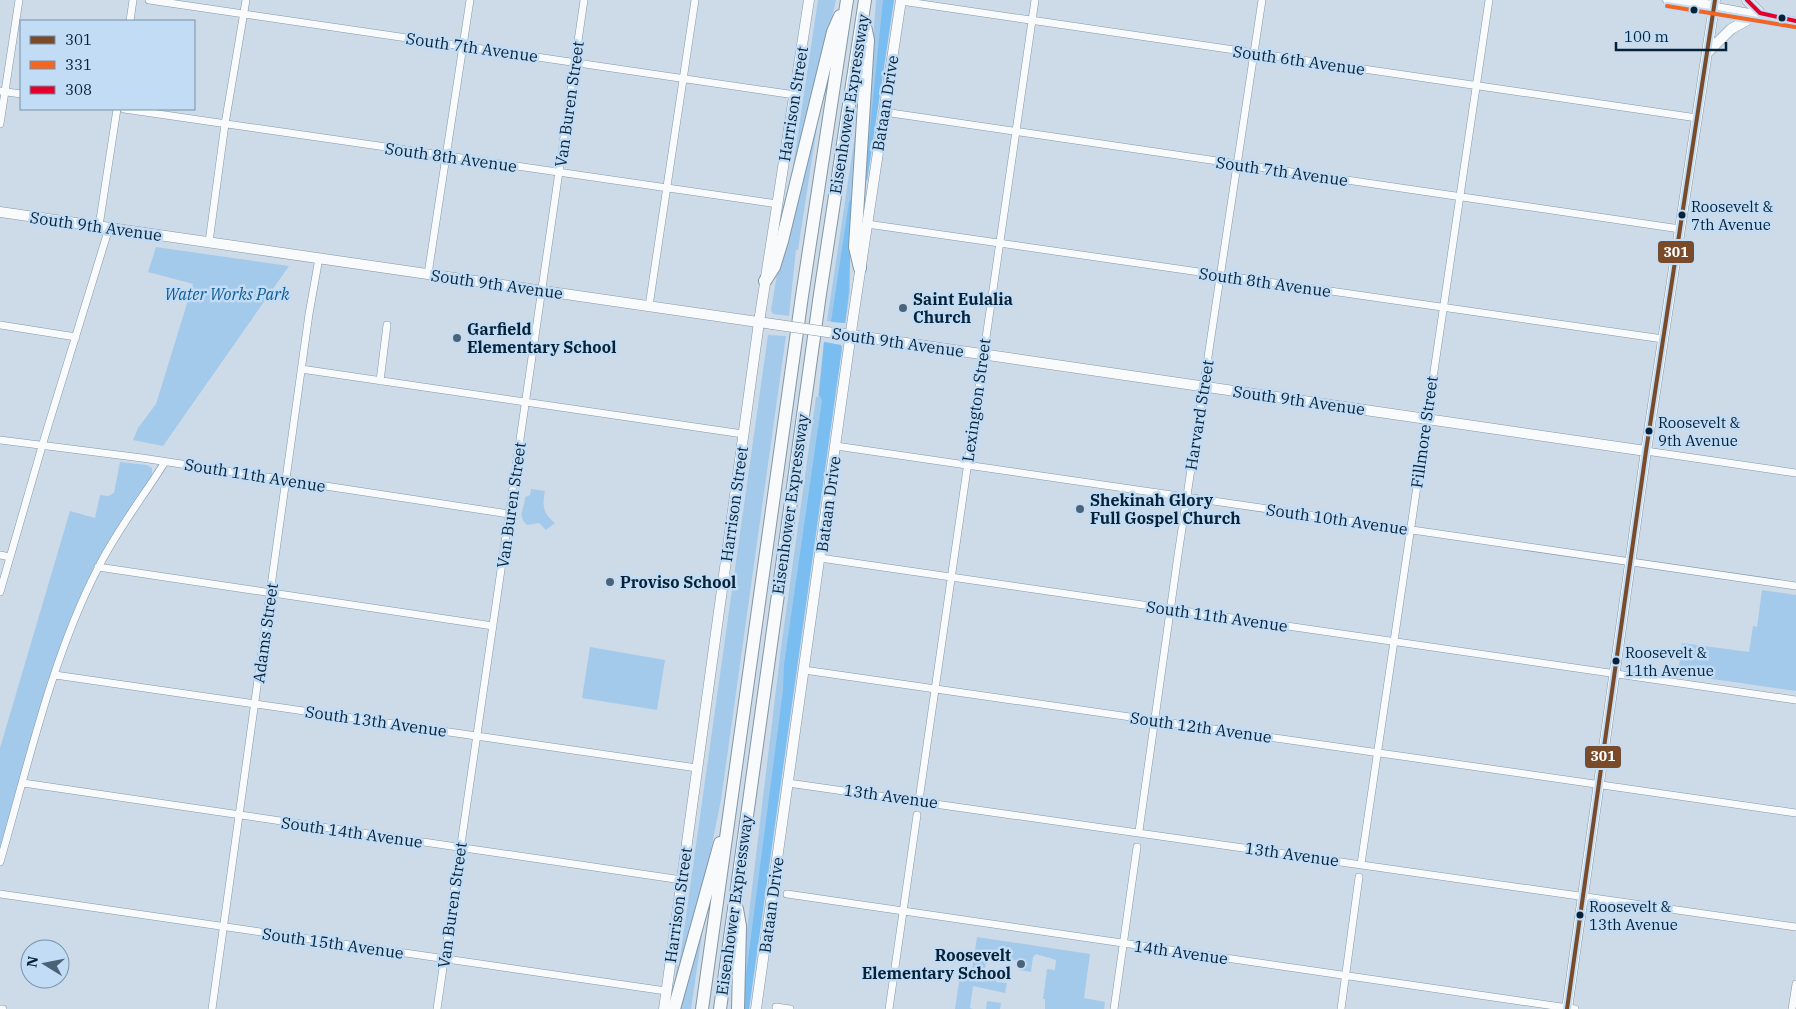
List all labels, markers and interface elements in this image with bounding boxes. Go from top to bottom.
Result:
unlabelled marker [1689,5,1699,15]
street label: Eisenhower Expressway [825,12,873,195]
unlabelled marker [1777,13,1787,23]
legend [20,20,195,110]
scale bar [1616,20,1726,52]
text: 100 m [1624,27,1669,46]
street label: South 7th Avenue [405,28,539,66]
text: 301 [65,30,92,49]
street label: Van Buren Street [550,39,588,168]
street label: South 6th Avenue [1232,41,1366,79]
street label: Harrison Street [774,45,812,163]
street label: Bataan Drive [868,54,902,152]
text: 331 [65,55,92,74]
text: 308 [65,80,92,99]
street label: South 8th Avenue [384,138,518,176]
street label: South 7th Avenue [1215,152,1349,190]
place label: Roosevelt & 7th Avenue [1691,197,1773,234]
street label: South 9th Avenue [29,207,163,245]
marker: Roosevelt & 7th Avenue [1677,210,1687,220]
line badge: 301 [1657,240,1695,264]
text: 301 [1663,243,1689,261]
street label: South 8th Avenue [1198,263,1332,301]
street label: South 9th Avenue [430,265,564,303]
park label: Water Works Park [164,284,290,304]
place label: Saint Eulalia Church [913,289,1013,327]
marker: Saint Eulalia Church [897,302,909,314]
place label: Garfield Elementary School [467,319,616,357]
street label: South 9th Avenue [831,323,965,361]
marker: Garfield Elementary School [451,332,463,344]
street label: Lexington Street [957,337,995,463]
street label: Harvard Street [1180,358,1218,472]
street label: Fillmore Street [1406,374,1442,489]
street label: South 9th Avenue [1232,381,1366,419]
street label: Eisenhower Expressway [767,412,813,596]
place label: Roosevelt & 9th Avenue [1658,413,1740,450]
marker: Roosevelt & 9th Avenue [1644,426,1654,436]
street label: Van Buren Street [492,440,530,569]
street label: Harrison Street [716,445,752,563]
street label: South 11th Avenue [183,454,327,496]
street label: Bataan Drive [811,455,845,553]
place label: Shekinah Glory Full Gospel Church [1090,490,1241,528]
street label: South 10th Avenue [1265,499,1409,539]
marker: Shekinah Glory Full Gospel Church [1074,503,1086,515]
place label: Proviso School [620,572,736,592]
marker: Proviso School [604,576,616,588]
street label: Adams Street [248,581,282,684]
street label: South 11th Avenue [1145,596,1289,636]
place label: Roosevelt & 11th Avenue [1625,643,1714,680]
marker: Roosevelt & 11th Avenue [1611,656,1621,666]
street label: South 13th Avenue [304,701,448,741]
street label: South 12th Avenue [1129,707,1273,747]
line badge: 301 [1584,745,1622,769]
text: 301 [1590,747,1616,765]
street label: 13th Avenue [843,780,939,812]
street label: South 14th Avenue [280,812,424,852]
street label: Eisenhower Expressway [711,813,757,997]
street label: 13th Avenue [1244,838,1340,870]
street label: Van Buren Street [433,840,471,969]
street label: Harrison Street [660,846,696,964]
street label: Bataan Drive [754,856,788,954]
place label: Roosevelt & 13th Avenue [1589,897,1678,934]
marker: Roosevelt & 13th Avenue [1575,910,1585,920]
street label: South 15th Avenue [261,923,405,963]
street label: 14th Avenue [1133,936,1229,968]
north arrow [20,939,70,989]
place label: Roosevelt Elementary School [862,945,1011,983]
text: N [22,955,42,969]
marker: Roosevelt Elementary School [1015,958,1027,970]

